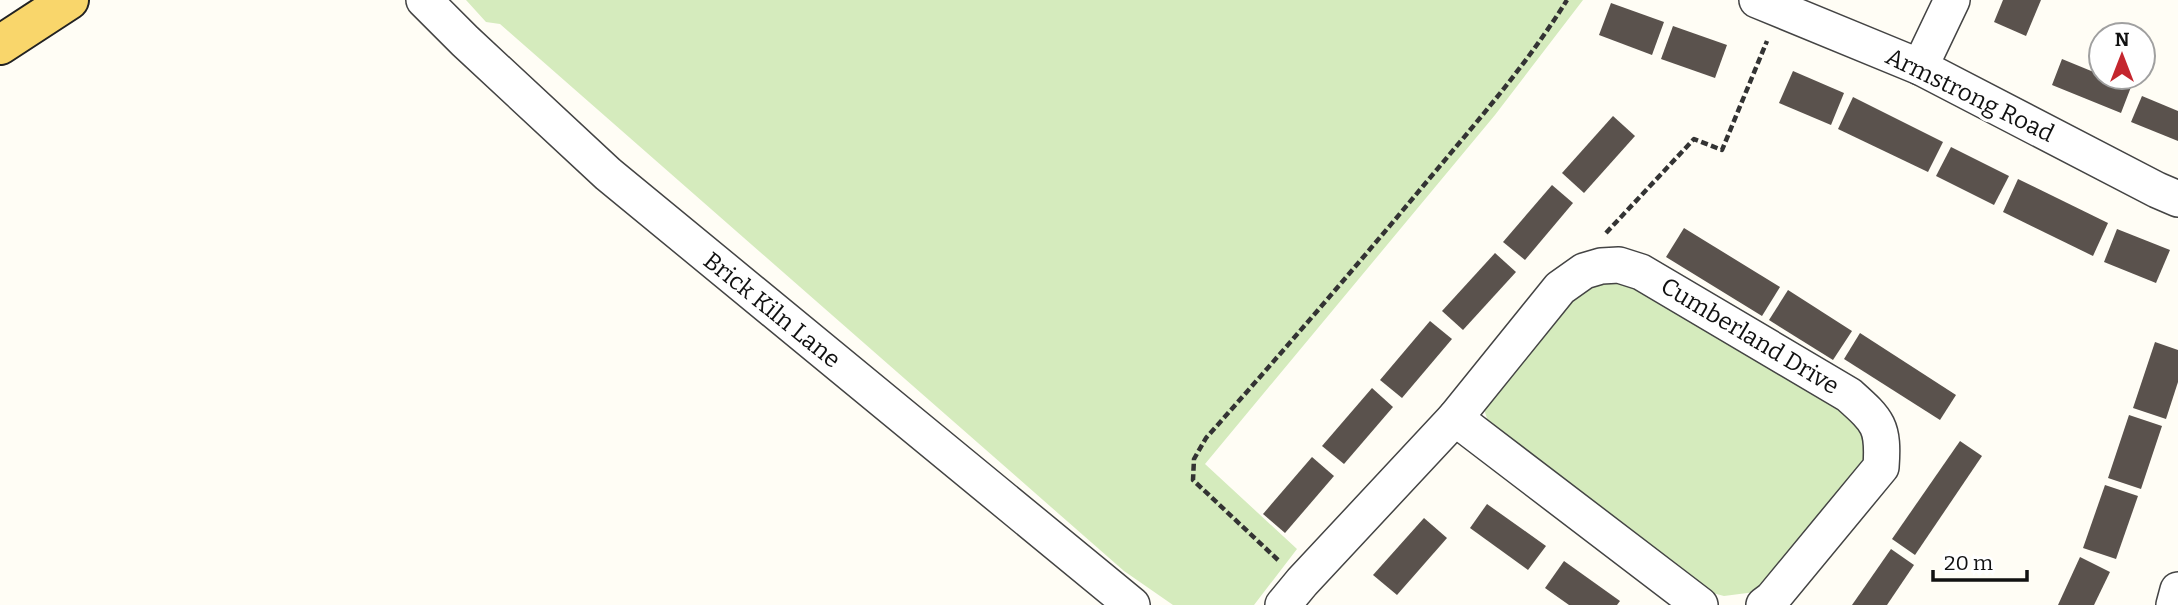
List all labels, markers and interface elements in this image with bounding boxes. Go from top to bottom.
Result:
north arrow [2087,21,2157,91]
text: N [2115,28,2130,51]
street label: Armstrong Road [1881,42,2059,148]
street label: Brick Kiln Lane [698,246,846,374]
street label: Cumberland Drive [1656,272,1844,400]
scale bar [1933,538,2028,582]
text: 20 m [1944,550,1993,576]

